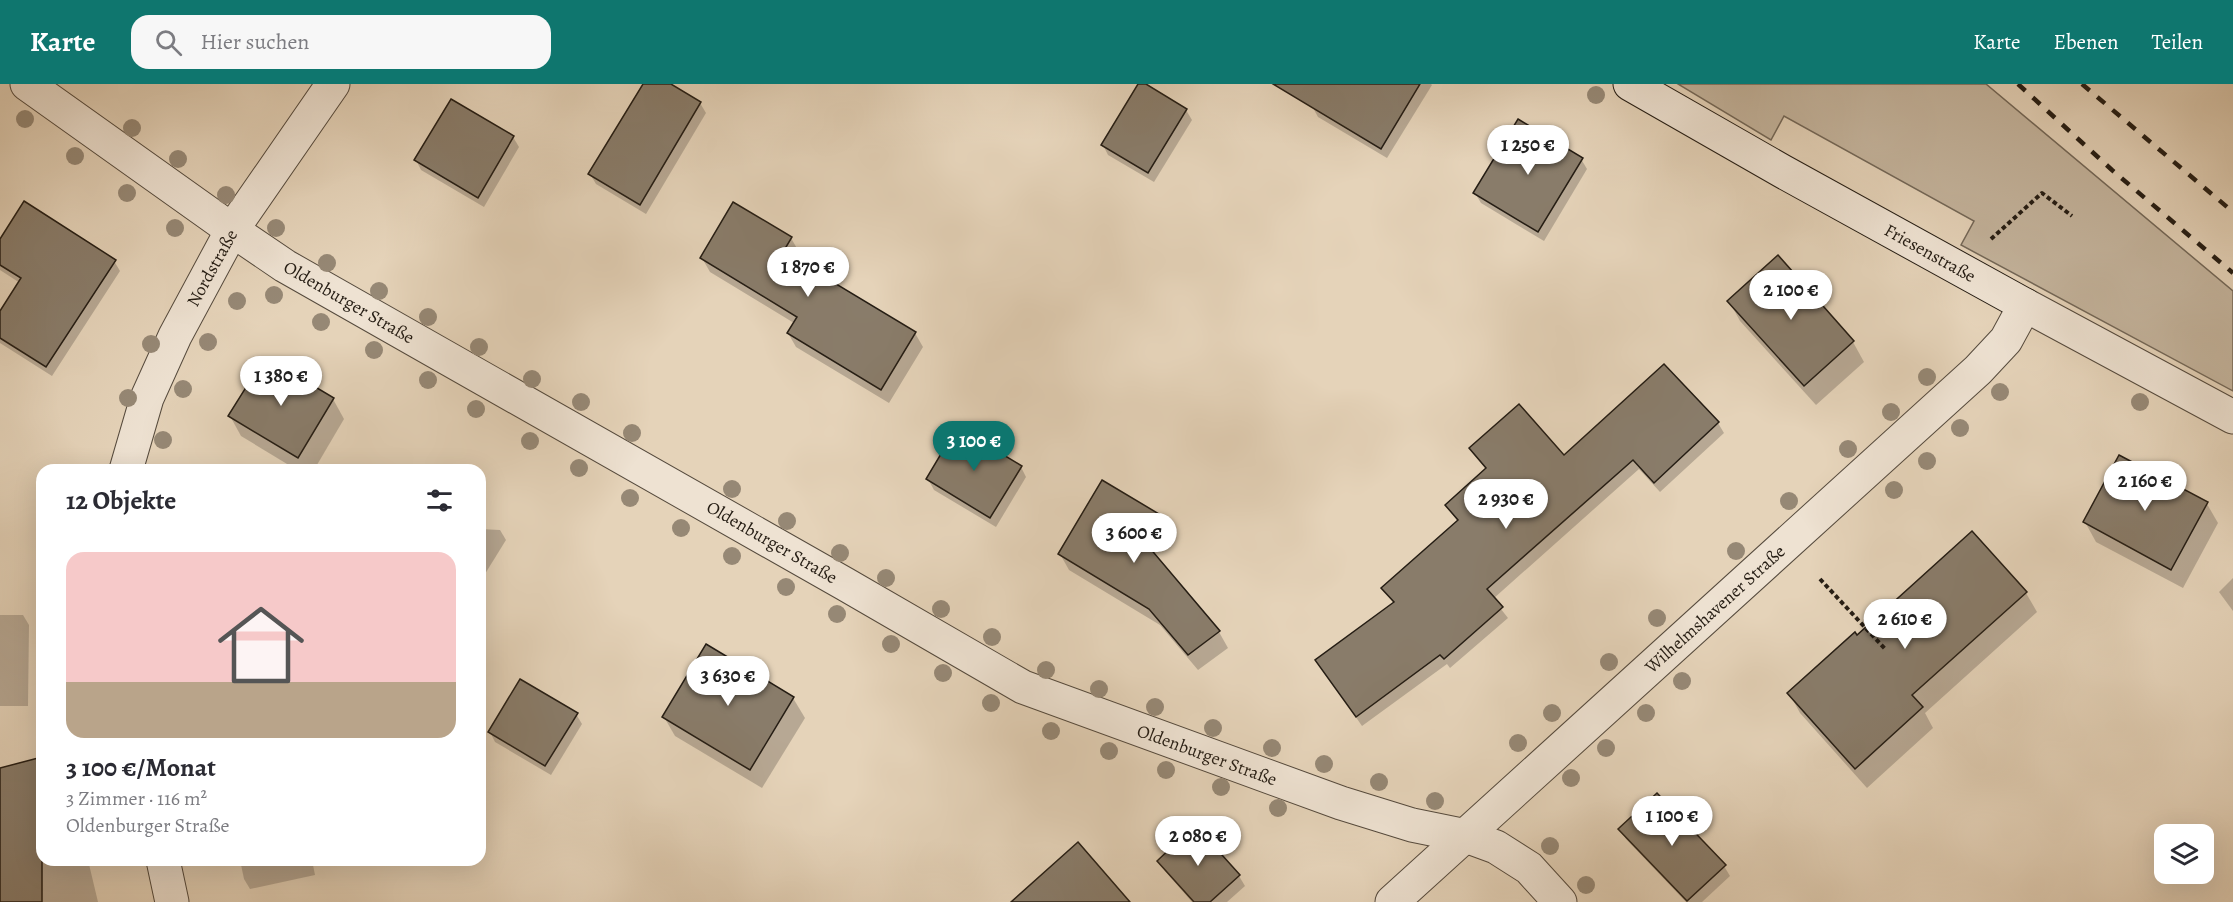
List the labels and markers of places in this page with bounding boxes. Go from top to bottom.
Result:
pin: 1 250 € [1473,125,1583,176]
pin: 1 870 € [753,247,863,298]
pin: 2 100 € [1736,270,1846,321]
pin: 1 380 € [226,356,336,407]
pin: 3 100 € [919,421,1029,472]
pin: 2 160 € [2090,461,2200,512]
pin: 2 930 € [1451,479,1561,530]
pin: 3 600 € [1079,513,1189,564]
pin: 2 610 € [1850,599,1960,650]
pin: 3 630 € [673,656,783,707]
pin: 1 100 € [1617,796,1727,847]
pin: 2 080 € [1143,816,1253,867]

